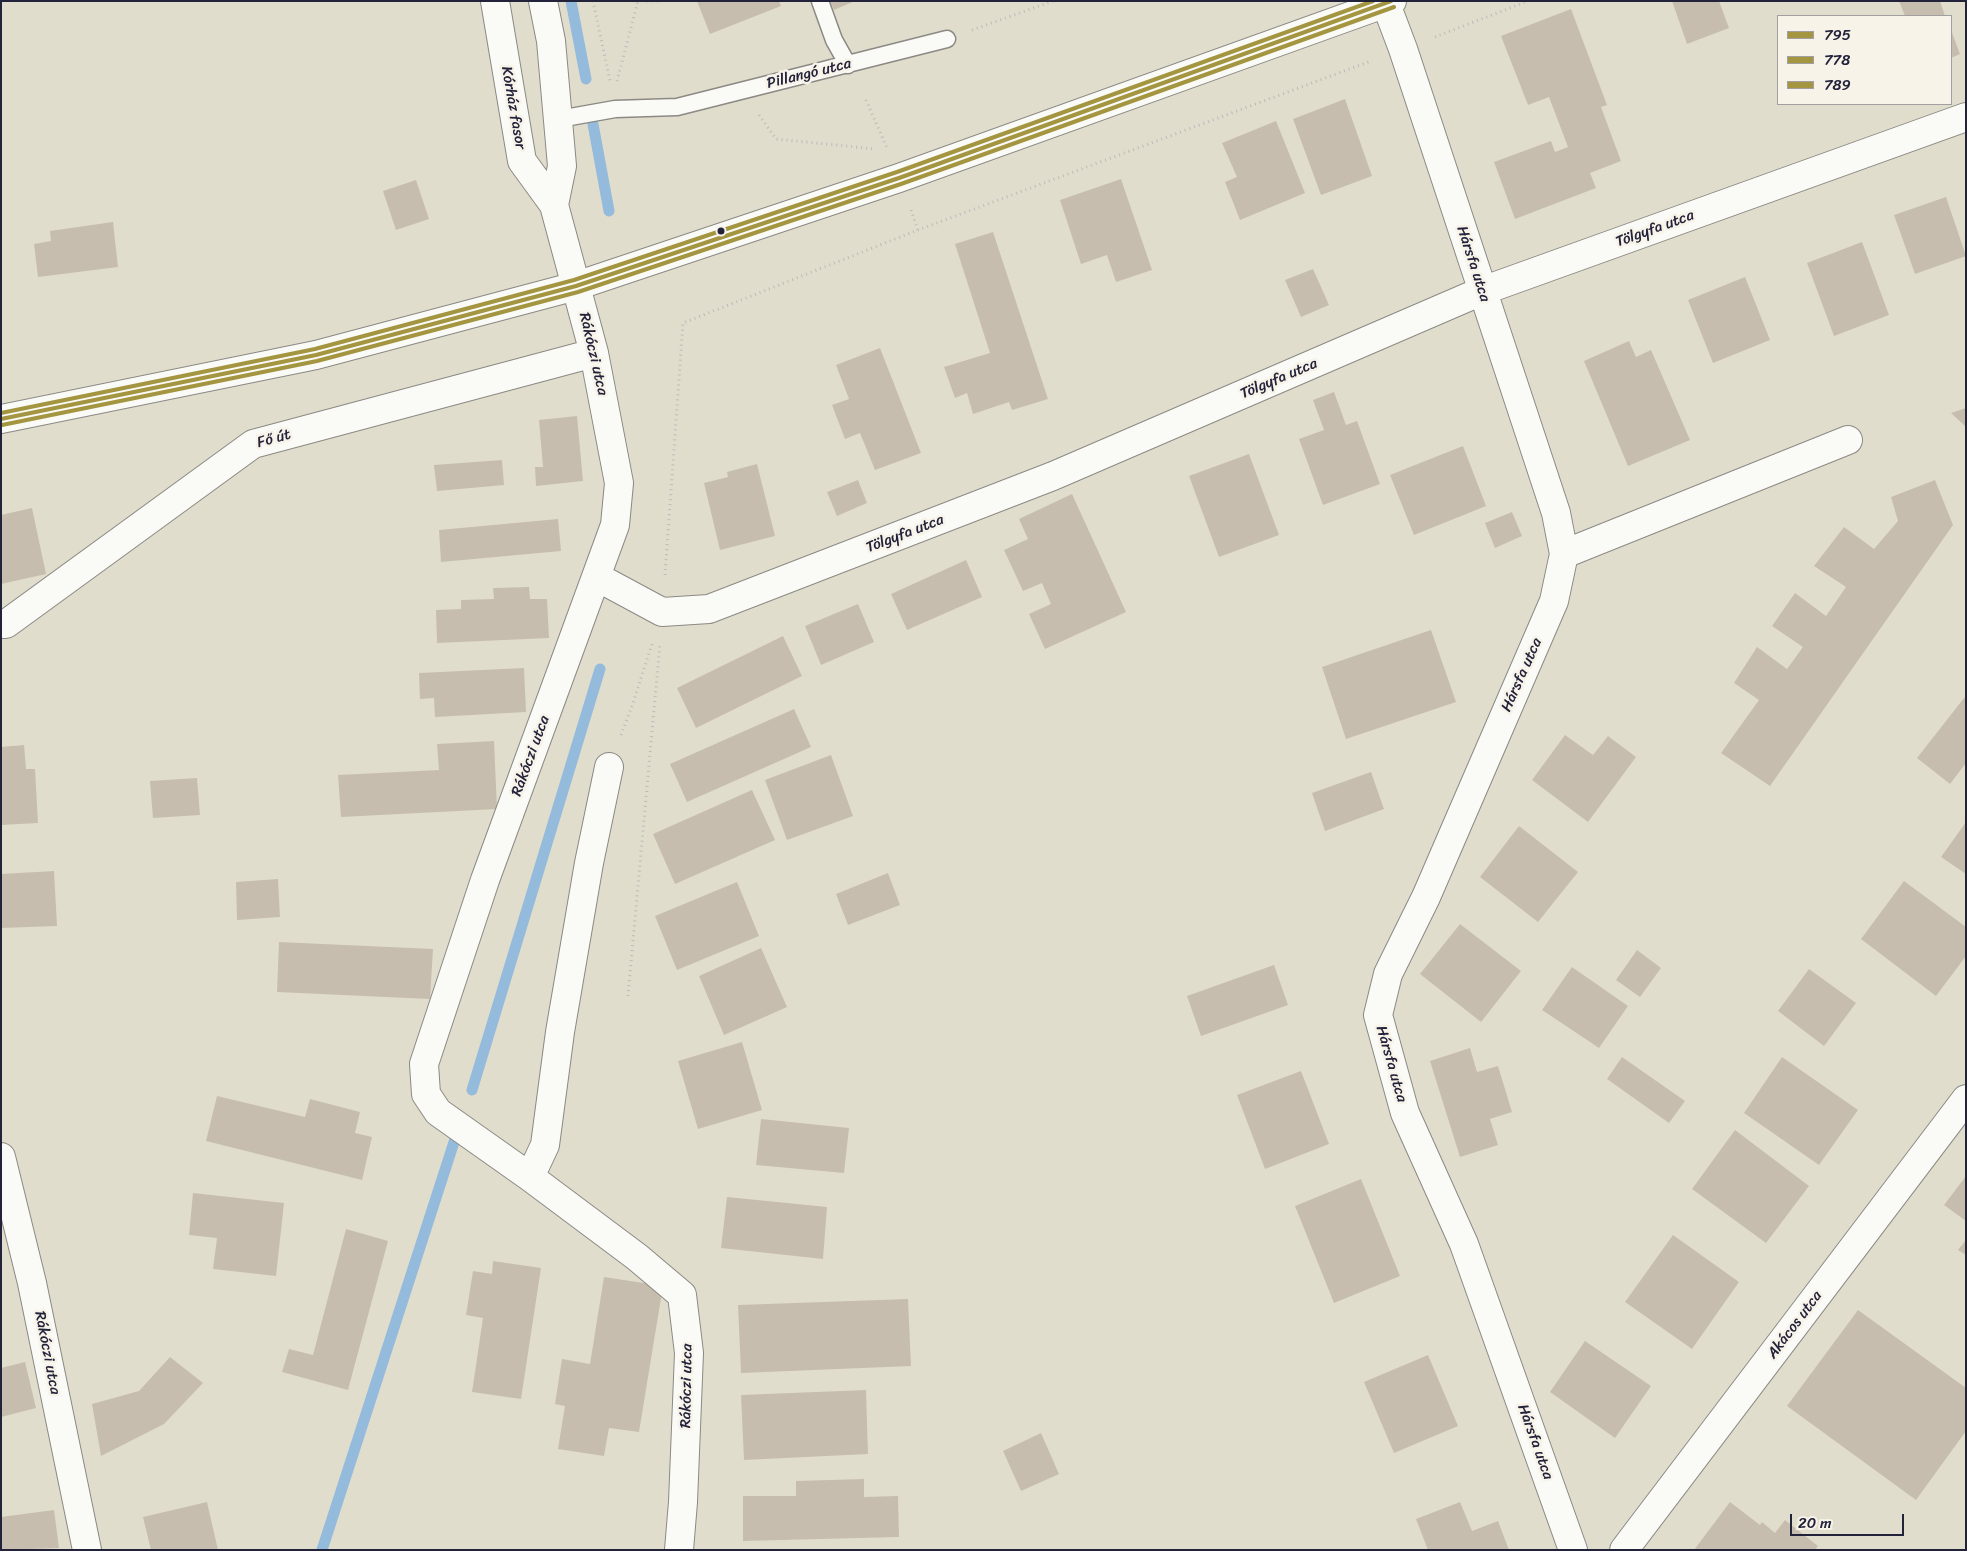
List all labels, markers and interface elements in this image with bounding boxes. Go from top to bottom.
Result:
legend [1777,15,1952,105]
text: 795 [1824,22,1851,48]
text: 778 [1824,47,1850,73]
street label: Pillangó utca [765,55,853,93]
street label: Kórház fasor [497,65,529,151]
text: 789 [1824,72,1851,98]
street label: Tölgyfa utca [1613,207,1697,251]
street label: Hársfa utca [1452,224,1494,304]
unlabelled marker [716,226,726,236]
street label: Rákóczi utca [575,311,611,397]
street label: Tölgyfa utca [1238,355,1320,403]
street label: Fő út [255,426,293,452]
street label: Tölgyfa utca [864,511,946,557]
street label: Hársfa utca [1498,635,1546,715]
street label: Rákóczi utca [508,713,554,799]
street label: Hársfa utca [1371,1024,1411,1104]
street label: Akácos utca [1764,1288,1826,1362]
street label: Rákóczi utca [30,1310,64,1396]
street label: Rákóczi utca [677,1344,697,1428]
street label: Hársfa utca [1513,1402,1557,1482]
scale bar [1792,1504,1906,1536]
text: 20 m [1798,1510,1832,1536]

